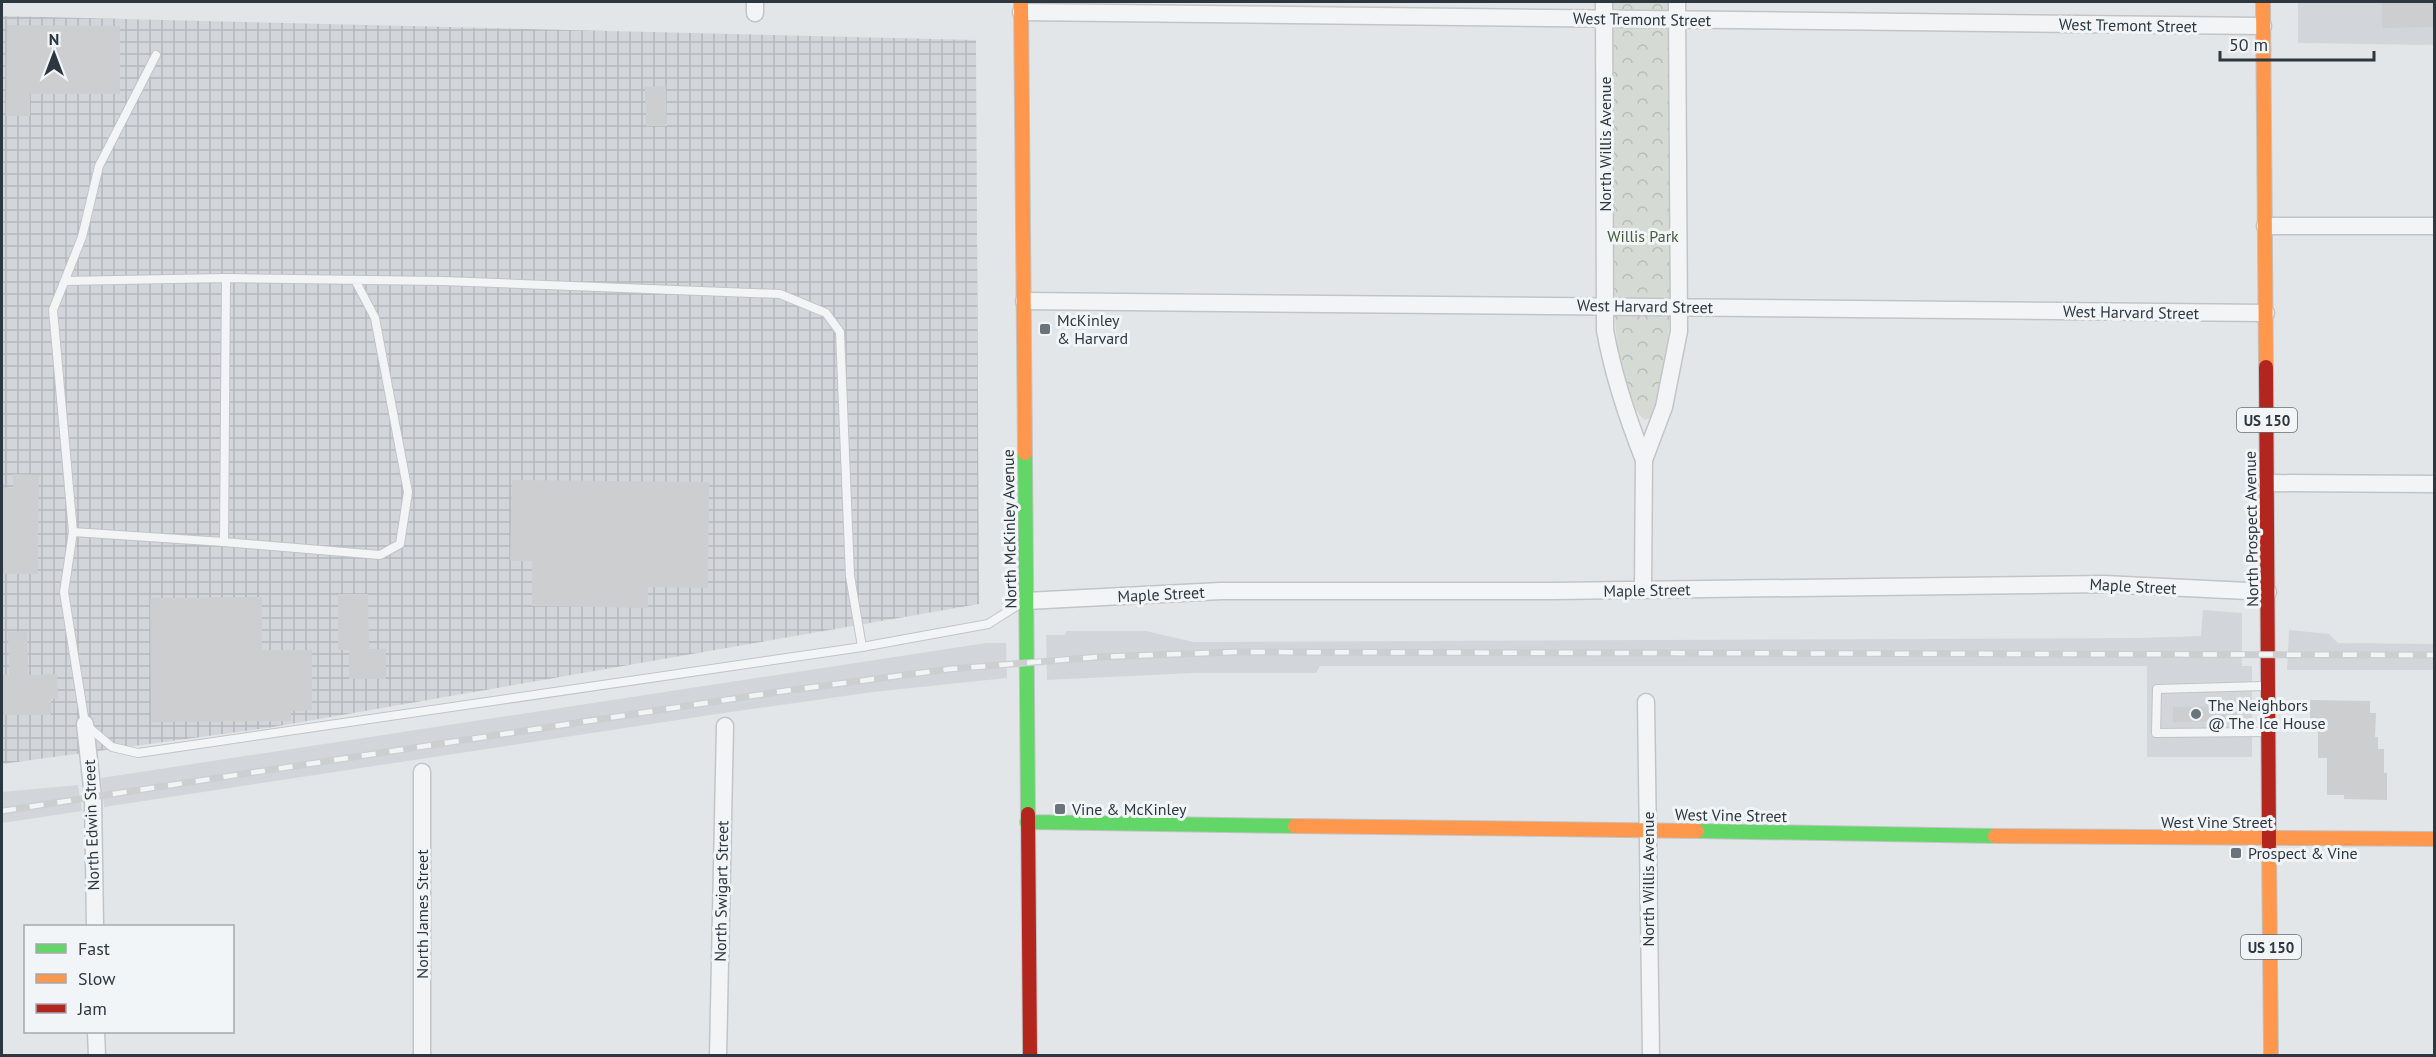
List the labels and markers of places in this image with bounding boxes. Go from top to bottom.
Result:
place label: McKinley & Harvard [1057,310,1128,348]
marker: McKinley & Harvard [1038,322,1052,336]
place label: The Neighbors @ The Ice House [2208,695,2326,733]
marker: The Neighbors @ The Ice House [2189,707,2203,721]
place label: Vine & McKinley [1071,799,1187,819]
marker: Vine & McKinley [1053,802,1067,816]
place label: Prospect & Vine [2248,843,2358,863]
marker: Prospect & Vine [2229,846,2243,860]

